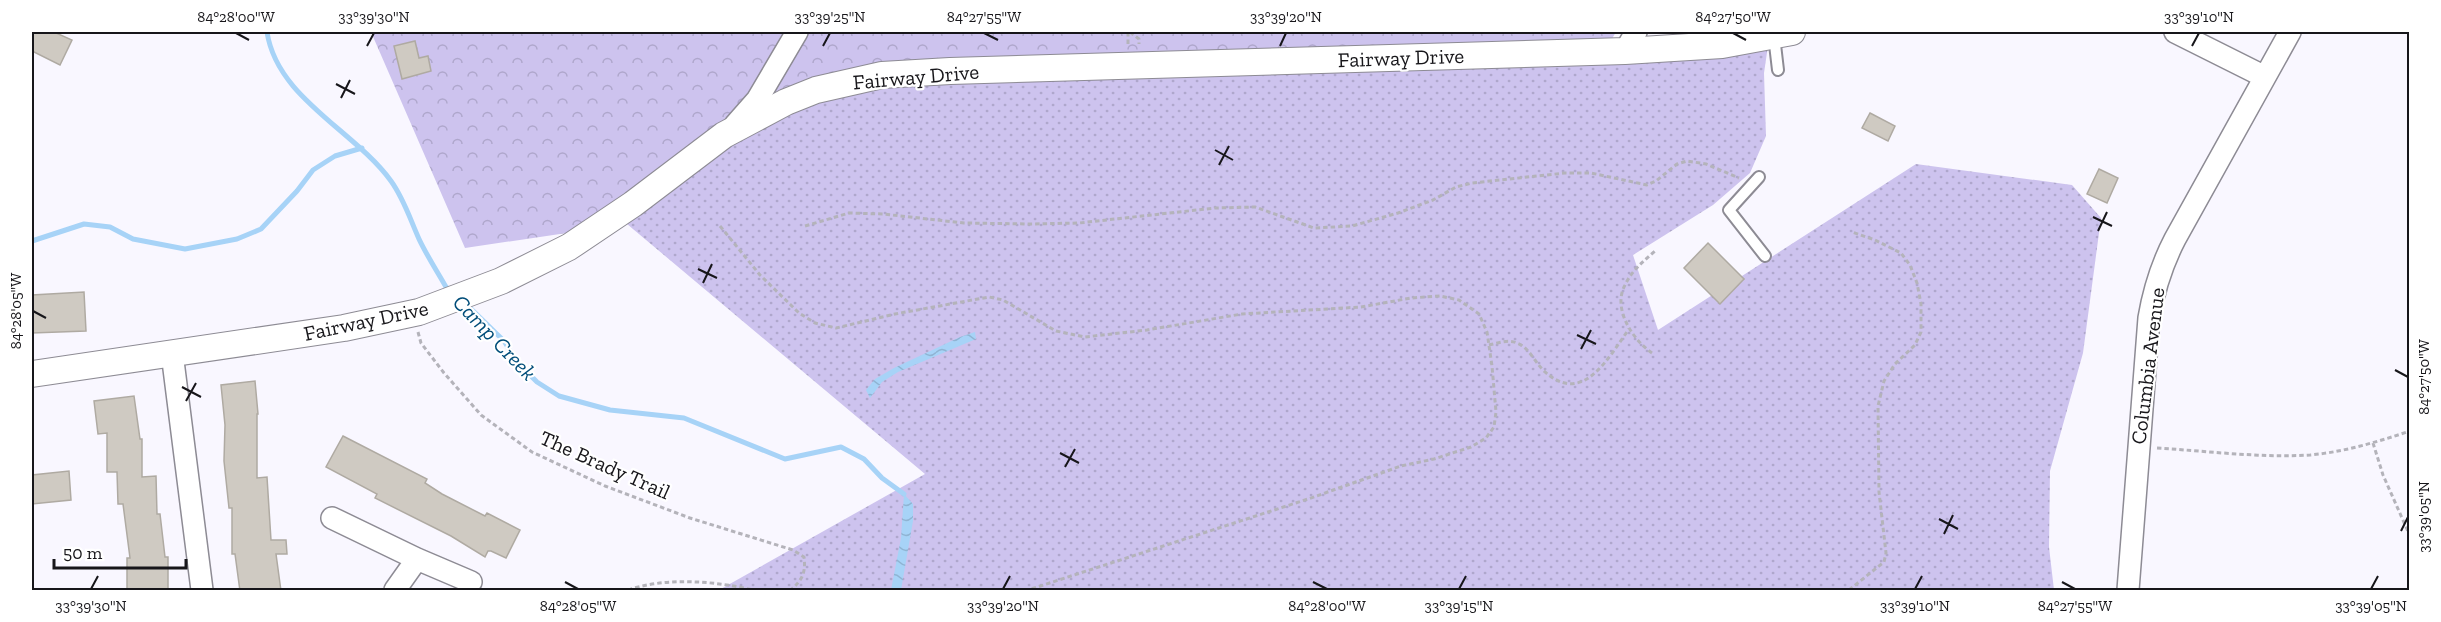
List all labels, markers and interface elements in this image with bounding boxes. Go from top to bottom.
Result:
text: 84°28'00"W [197,8,275,26]
text: 33°39'30"N [338,8,410,26]
text: 33°39'25"N [795,8,865,26]
text: 84°27'55"W [947,8,1021,26]
text: 33°39'20"N [1250,8,1322,26]
text: 84°27'50"W [1695,8,1771,26]
text: 33°39'10"N [2164,8,2234,26]
street label: Fairway Drive [1337,43,1465,72]
street label: Fairway Drive [852,59,980,94]
text: 84°28'05"W [7,273,25,349]
street label: Columbia Avenue [2125,286,2170,446]
water label: Camp Creek [447,289,542,386]
street label: Fairway Drive [301,295,430,346]
text: 84°27'50"W [2415,339,2433,415]
street label: The Brady Trail [536,425,675,505]
text: 33°39'05"N [2415,481,2433,553]
scale bar [54,532,186,570]
text: 50 m [63,542,103,564]
text: 33°39'30"N [55,597,127,615]
text: 84°28'05"W [540,597,616,615]
text: 33°39'20"N [967,597,1039,615]
text: 84°28'00"W [1288,597,1366,615]
text: 33°39'15"N [1425,597,1493,615]
text: 33°39'10"N [1880,597,1950,615]
text: 84°27'55"W [2038,597,2112,615]
text: 33°39'05"N [2335,597,2407,615]

